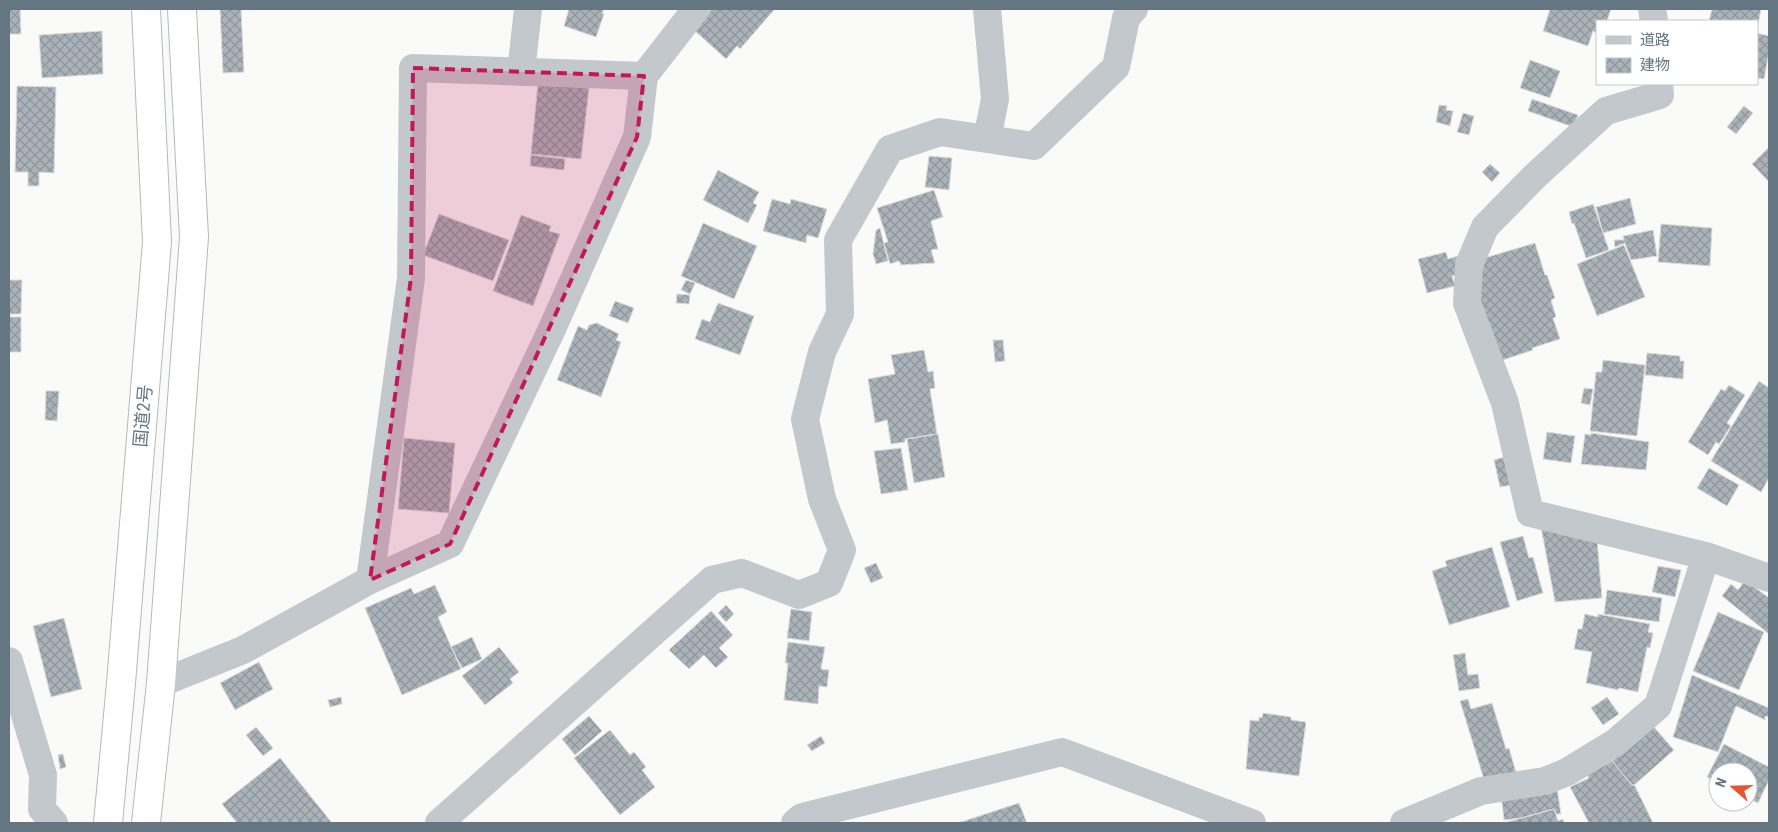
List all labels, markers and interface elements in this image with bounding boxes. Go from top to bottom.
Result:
legend [1596,20,1758,85]
text: 道路 [1640,31,1670,49]
text: 建物 [1640,56,1670,74]
street label: 国道2号 [129,384,156,448]
north arrow [1708,762,1758,812]
text: N [1712,776,1730,789]

